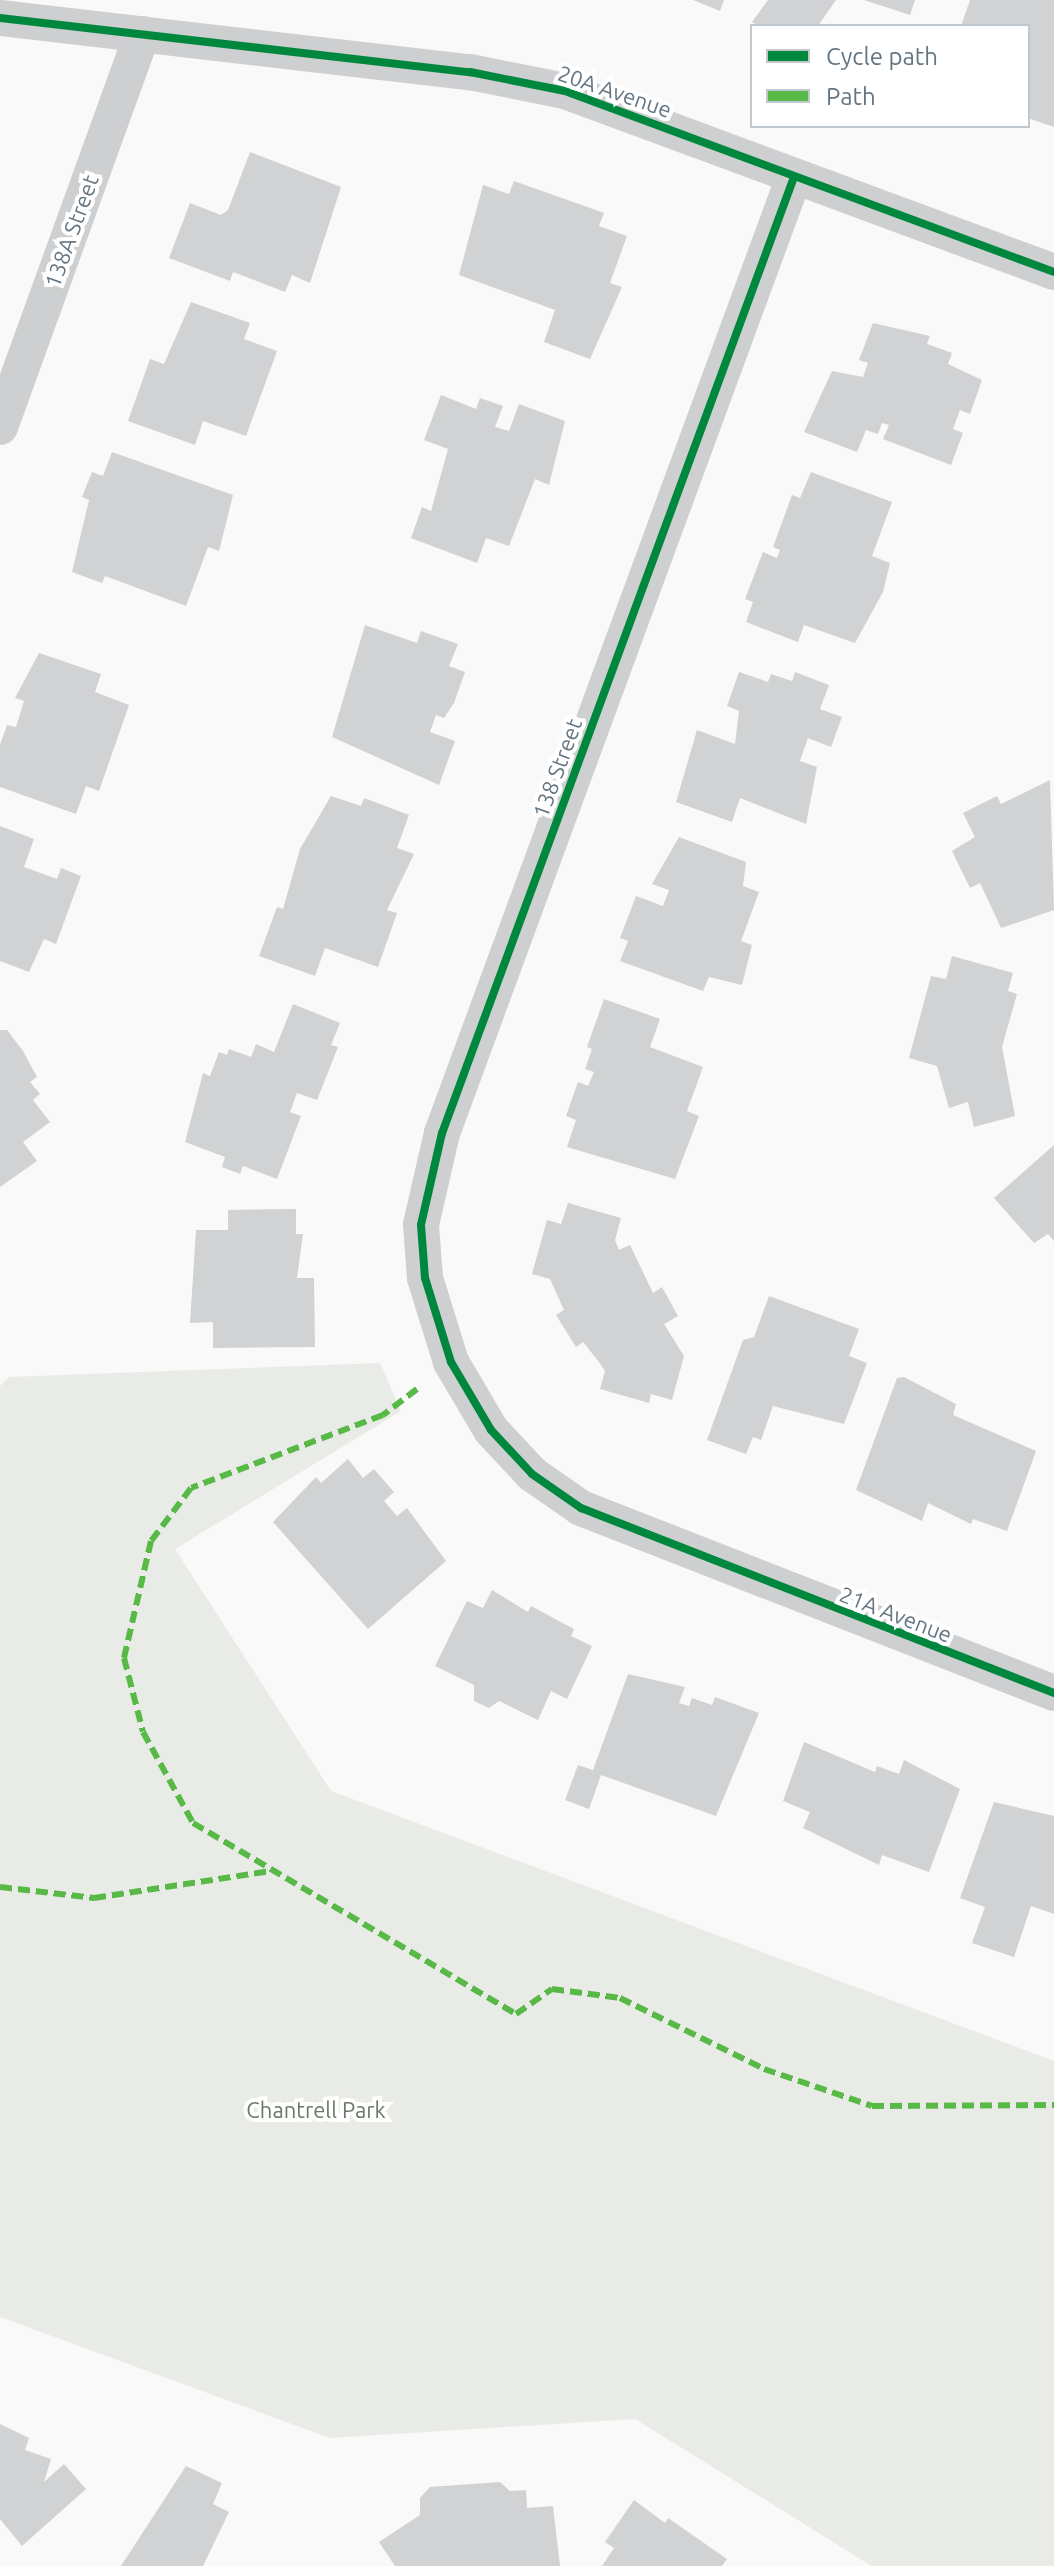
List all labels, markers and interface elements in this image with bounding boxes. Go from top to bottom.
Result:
legend [750,24,1030,128]
text: Cycle path [826,43,938,70]
street label: 20A Avenue [555,59,675,123]
text: Path [826,83,876,110]
street label: 138A Street [38,171,104,291]
street label: 138 Street [527,715,587,821]
street label: 21A Avenue [836,1580,956,1648]
park label: Chantrell Park [246,2097,386,2123]

